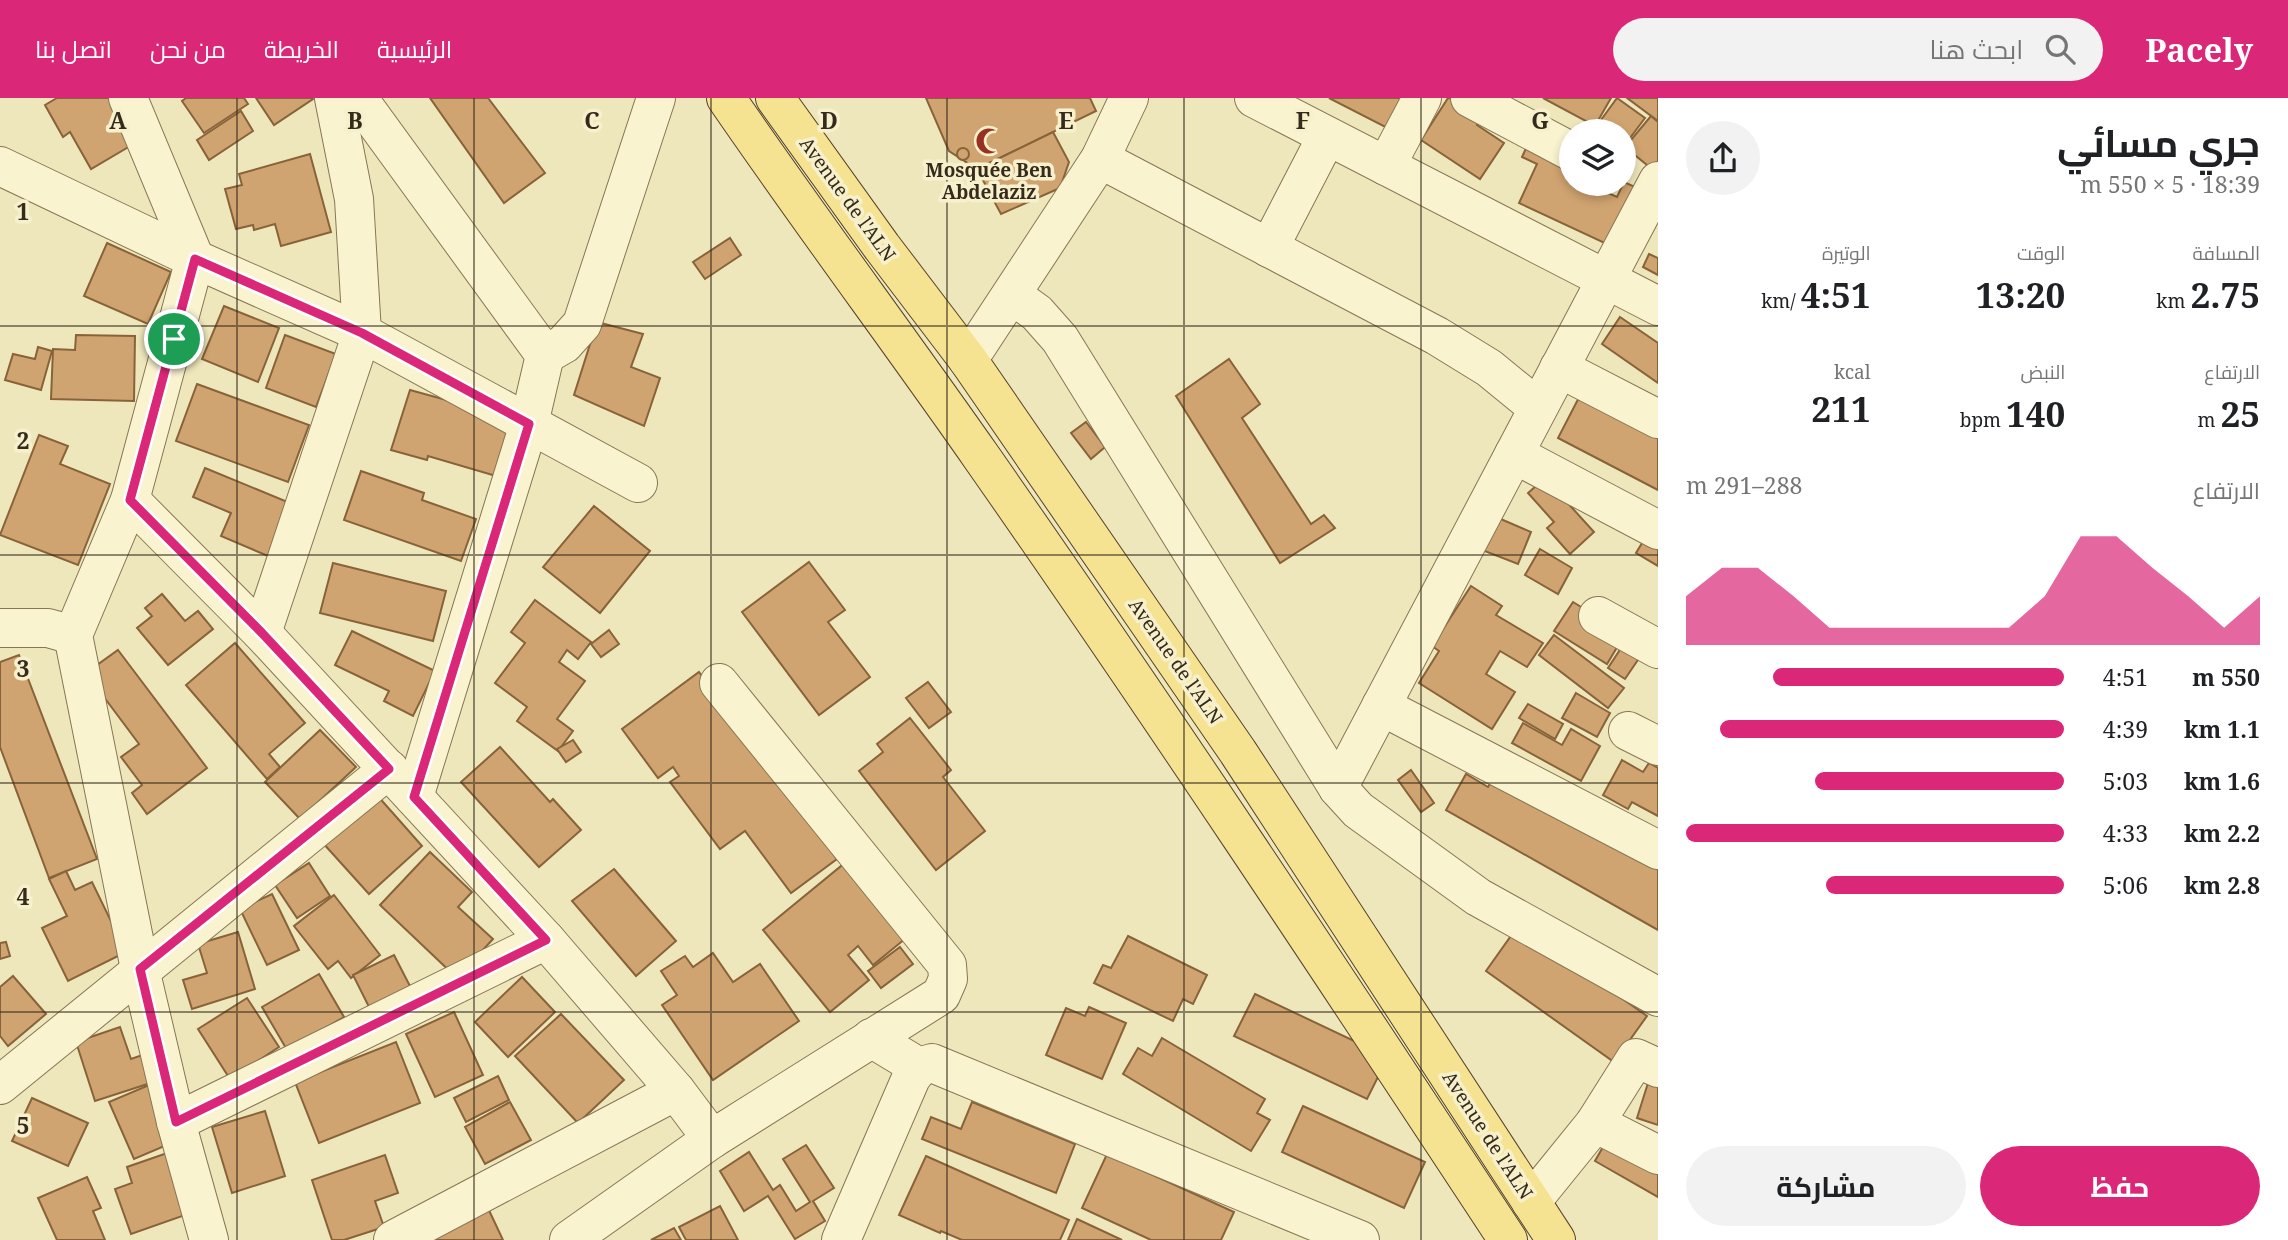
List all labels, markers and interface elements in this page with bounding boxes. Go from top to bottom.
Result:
search box [1613,18,2103,81]
text: Pacely [2145,27,2253,72]
icon: search [2041,30,2079,68]
text: ابحث هنا [1930,31,2023,67]
text: اتصل بنا [35,32,112,65]
text: من نحن [150,32,226,65]
text: الخريطة [264,32,339,65]
text: الرئيسية [377,32,452,65]
text: A [109,104,127,136]
text: B [347,104,363,136]
text: C [584,104,600,136]
text: D [820,104,838,136]
text: E [1058,104,1074,136]
text: F [1296,104,1310,136]
text: G [1531,104,1549,136]
text: جري مسائي [2057,116,2260,168]
map controls [1559,119,1636,196]
button: layers [1559,119,1636,196]
button: share [1686,121,1760,195]
mosque icon: Mosquée Ben Abdelaziz [974,126,1004,156]
street label: Avenue de l'ALN [794,132,902,266]
place label: Mosquée Ben Abdelaziz [926,157,1053,205]
text: 18:39 · 5 × 550 m [2080,168,2260,200]
text: 1 [17,195,30,227]
text: الوتيرة [1822,240,1871,266]
text: الوقت [2017,240,2065,266]
text: المسافة [2192,240,2260,266]
text: 4:51 [1801,271,1871,318]
text: 13:20 [1976,271,2065,318]
text: 2.75 [2190,271,2260,318]
text: /km [1761,288,1801,314]
text: km [2156,288,2190,314]
pin [144,309,204,369]
icon: arrive [155,320,193,358]
text: kcal [1834,359,1871,385]
text: النبض [2021,359,2065,385]
text: الارتفاع [2204,359,2260,385]
text: 211 [1811,385,1871,432]
text: 140 [2006,390,2065,437]
text: 25 [2220,390,2260,437]
text: bpm [1960,407,2006,433]
text: m [2198,407,2220,433]
text: 2 [17,424,30,456]
text: 288–291 m [1686,469,1802,501]
text: الارتفاع [2193,474,2260,506]
street label: Avenue de l'ALN [1123,593,1229,729]
text: 3 [17,652,30,684]
text: 4:51 [2103,661,2148,693]
text: 550 m [2192,661,2260,693]
text: 4:39 [2103,713,2148,745]
text: 1.1 km [2184,713,2260,745]
text: 5:03 [2103,765,2148,797]
text: 1.6 km [2184,765,2260,797]
text: 4:33 [2103,817,2148,849]
text: 2.2 km [2184,817,2260,849]
text: 5:06 [2103,869,2148,901]
text: 2.8 km [2184,869,2260,901]
text: 4 [17,880,30,912]
street label: Avenue de l'ALN [1437,1066,1539,1204]
text: 5 [17,1109,30,1141]
button: مشاركة [1686,1146,1966,1226]
button: حفظ [1980,1146,2260,1226]

